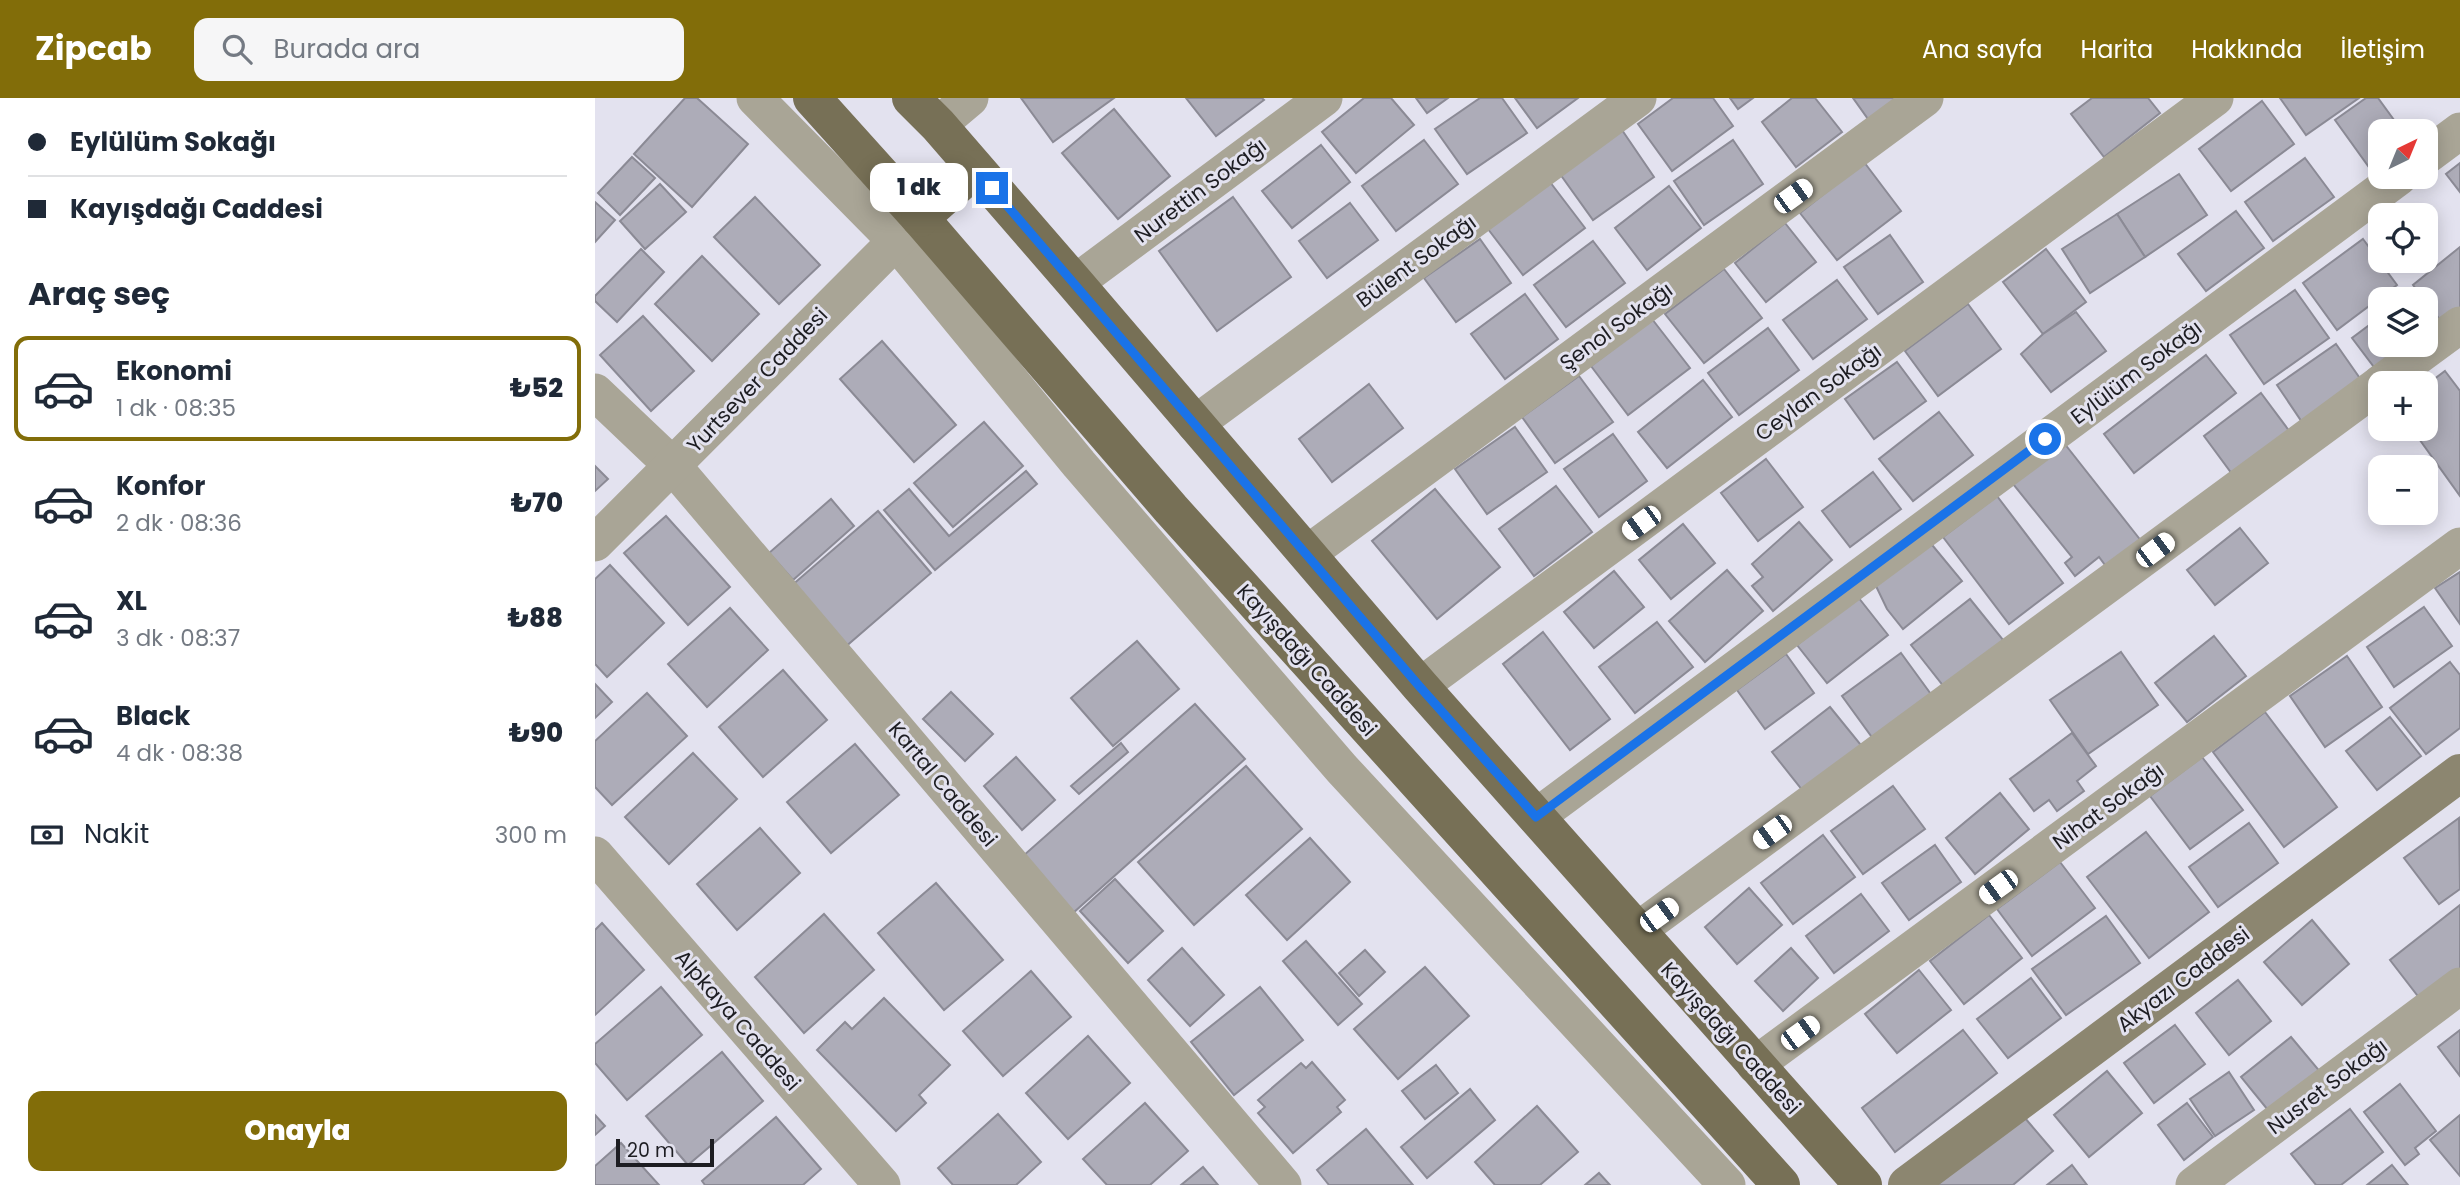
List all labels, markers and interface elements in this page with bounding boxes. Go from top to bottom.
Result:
search box [194,18,684,81]
text: Zipcab [35,25,152,72]
icon: search [218,30,256,68]
text: Burada ara [274,31,420,67]
text: Ana sayfa [1922,33,2043,66]
text: Harita [2081,33,2153,66]
text: Hakkında [2191,33,2303,66]
text: İletişim [2341,33,2425,66]
north arrow [2368,119,2438,189]
map controls [2368,119,2438,525]
text: Eylülüm Sokağı [70,124,276,160]
street label: Nurettin Sokağı [1128,131,1272,249]
callout: 1 dk [869,164,967,212]
text: 1 dk [897,171,941,203]
route end [976,172,1008,204]
car [1770,175,1817,217]
text: Kayışdağı Caddesi [70,191,323,227]
button: locate [2368,203,2438,273]
street label: Bülent Sokağı [1350,208,1482,314]
text: Araç seç [28,271,170,316]
street label: Şenol Sokağı [1554,275,1678,377]
button: layers [2368,287,2438,357]
street label: Yurtsever Caddesi [680,301,834,459]
street label: Eylülüm Sokağı [2065,313,2207,431]
street label: Ceylan Sokağı [1749,336,1887,448]
text: Ekonomi [116,353,232,389]
icon: car [32,357,95,420]
text: ₺52 [510,370,563,406]
button: + [2368,371,2438,441]
text: 1 dk · 08:35 [116,392,236,424]
route start [2029,423,2061,455]
button: − [2368,455,2438,525]
text: Konfor [116,468,205,504]
icon: car [32,472,95,535]
text: ₺70 [511,485,563,521]
car [1618,502,1665,544]
text: 2 dk · 08:36 [116,507,242,539]
car [2132,529,2179,571]
street label: Kayışdağı Caddesi [1231,577,1383,743]
text: XL [116,583,147,619]
icon: car [32,587,95,650]
text: ₺88 [508,600,563,636]
text: 3 dk · 08:37 [116,622,240,654]
text: Black [116,698,190,734]
icon: car [32,702,95,765]
text: ₺90 [509,715,563,751]
street label: Kartal Caddesi [882,715,1004,853]
text: 4 dk · 08:38 [116,737,243,769]
street label: Nihat Sokağı [2046,756,2170,856]
car [1749,811,1796,853]
icon: cash [28,816,66,854]
text: Nakit [84,816,149,852]
text: 300 m [495,819,567,851]
car [1975,866,2022,908]
car [1636,894,1683,936]
street label: Akyazı Caddesi [2111,919,2255,1039]
street label: Alpkaya Caddesi [669,943,807,1097]
street label: Kayışdağı Caddesi [1655,955,1807,1121]
car [1777,1012,1824,1054]
street label: Nusret Sokağı [2261,1031,2393,1141]
button: Onayla [28,1091,567,1171]
scale bar [616,1136,714,1168]
text: 20 m [627,1137,675,1164]

